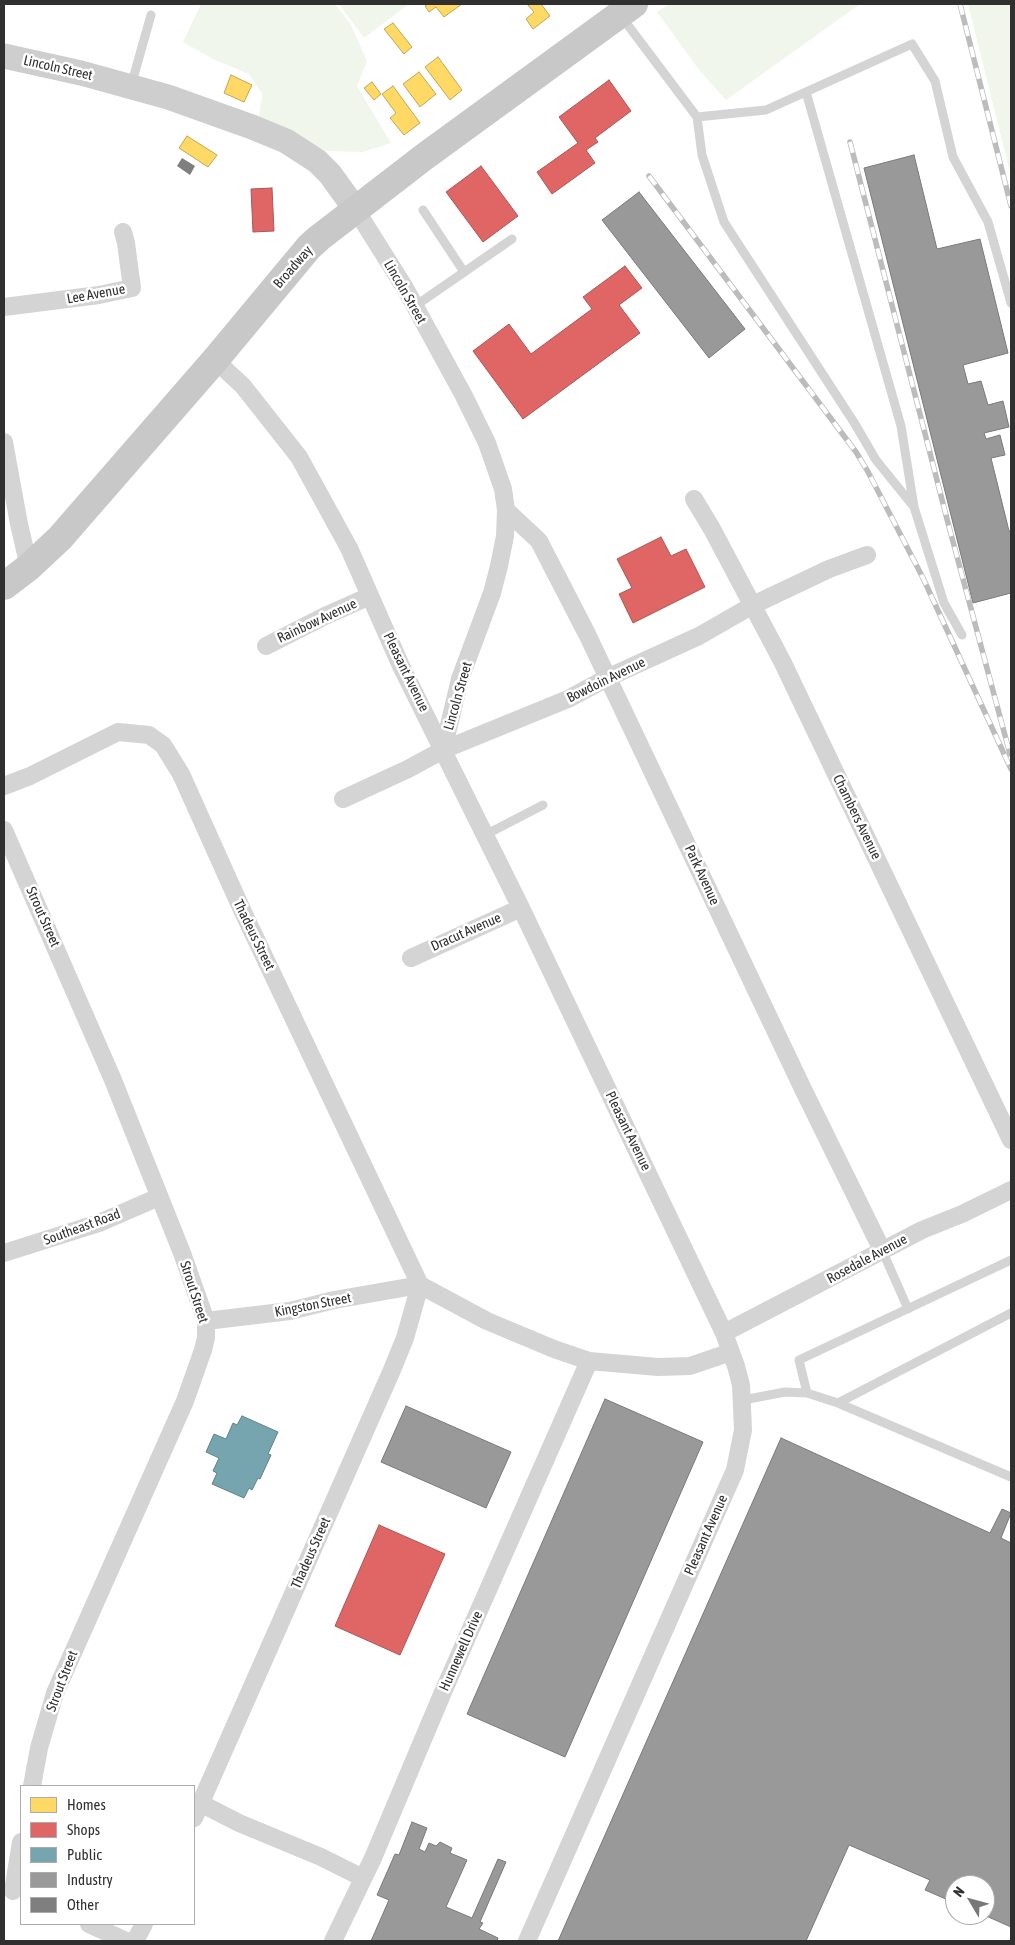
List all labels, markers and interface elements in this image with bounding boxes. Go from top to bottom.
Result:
street label: Lincoln Street [22,52,94,84]
street label: Broadway [270,242,316,292]
street label: Lincoln Street [380,257,430,327]
street label: Lee Avenue [66,281,126,307]
street label: Rainbow Avenue [275,595,359,647]
street label: Pleasant Avenue [380,630,432,714]
street label: Bowdoin Avenue [564,654,648,706]
street label: Lincoln Street [440,660,476,732]
street label: Chambers Avenue [829,772,885,862]
street label: Park Avenue [681,842,723,908]
street label: Strout Street [22,884,64,950]
street label: Thadeus Street [230,897,278,973]
street label: Dracut Avenue [428,909,504,955]
street label: Pleasant Avenue [602,1089,654,1173]
street label: Southeast Road [41,1205,123,1249]
street label: Rosedale Avenue [824,1231,910,1287]
street label: Strout Street [176,1259,212,1325]
street label: Kingston Street [273,1289,353,1321]
street label: Pleasant Avenue [681,1492,731,1578]
street label: Thadeus Street [288,1515,334,1591]
street label: Hunnewell Drive [436,1608,486,1694]
street label: Strout Street [43,1648,81,1714]
legend [20,1785,195,1925]
text: Homes [67,1796,106,1813]
text: Shops [67,1821,100,1838]
text: Public [67,1846,102,1863]
text: Industry [67,1871,113,1888]
north arrow [945,1875,995,1925]
text: N [950,1883,968,1900]
text: Other [67,1896,99,1913]

